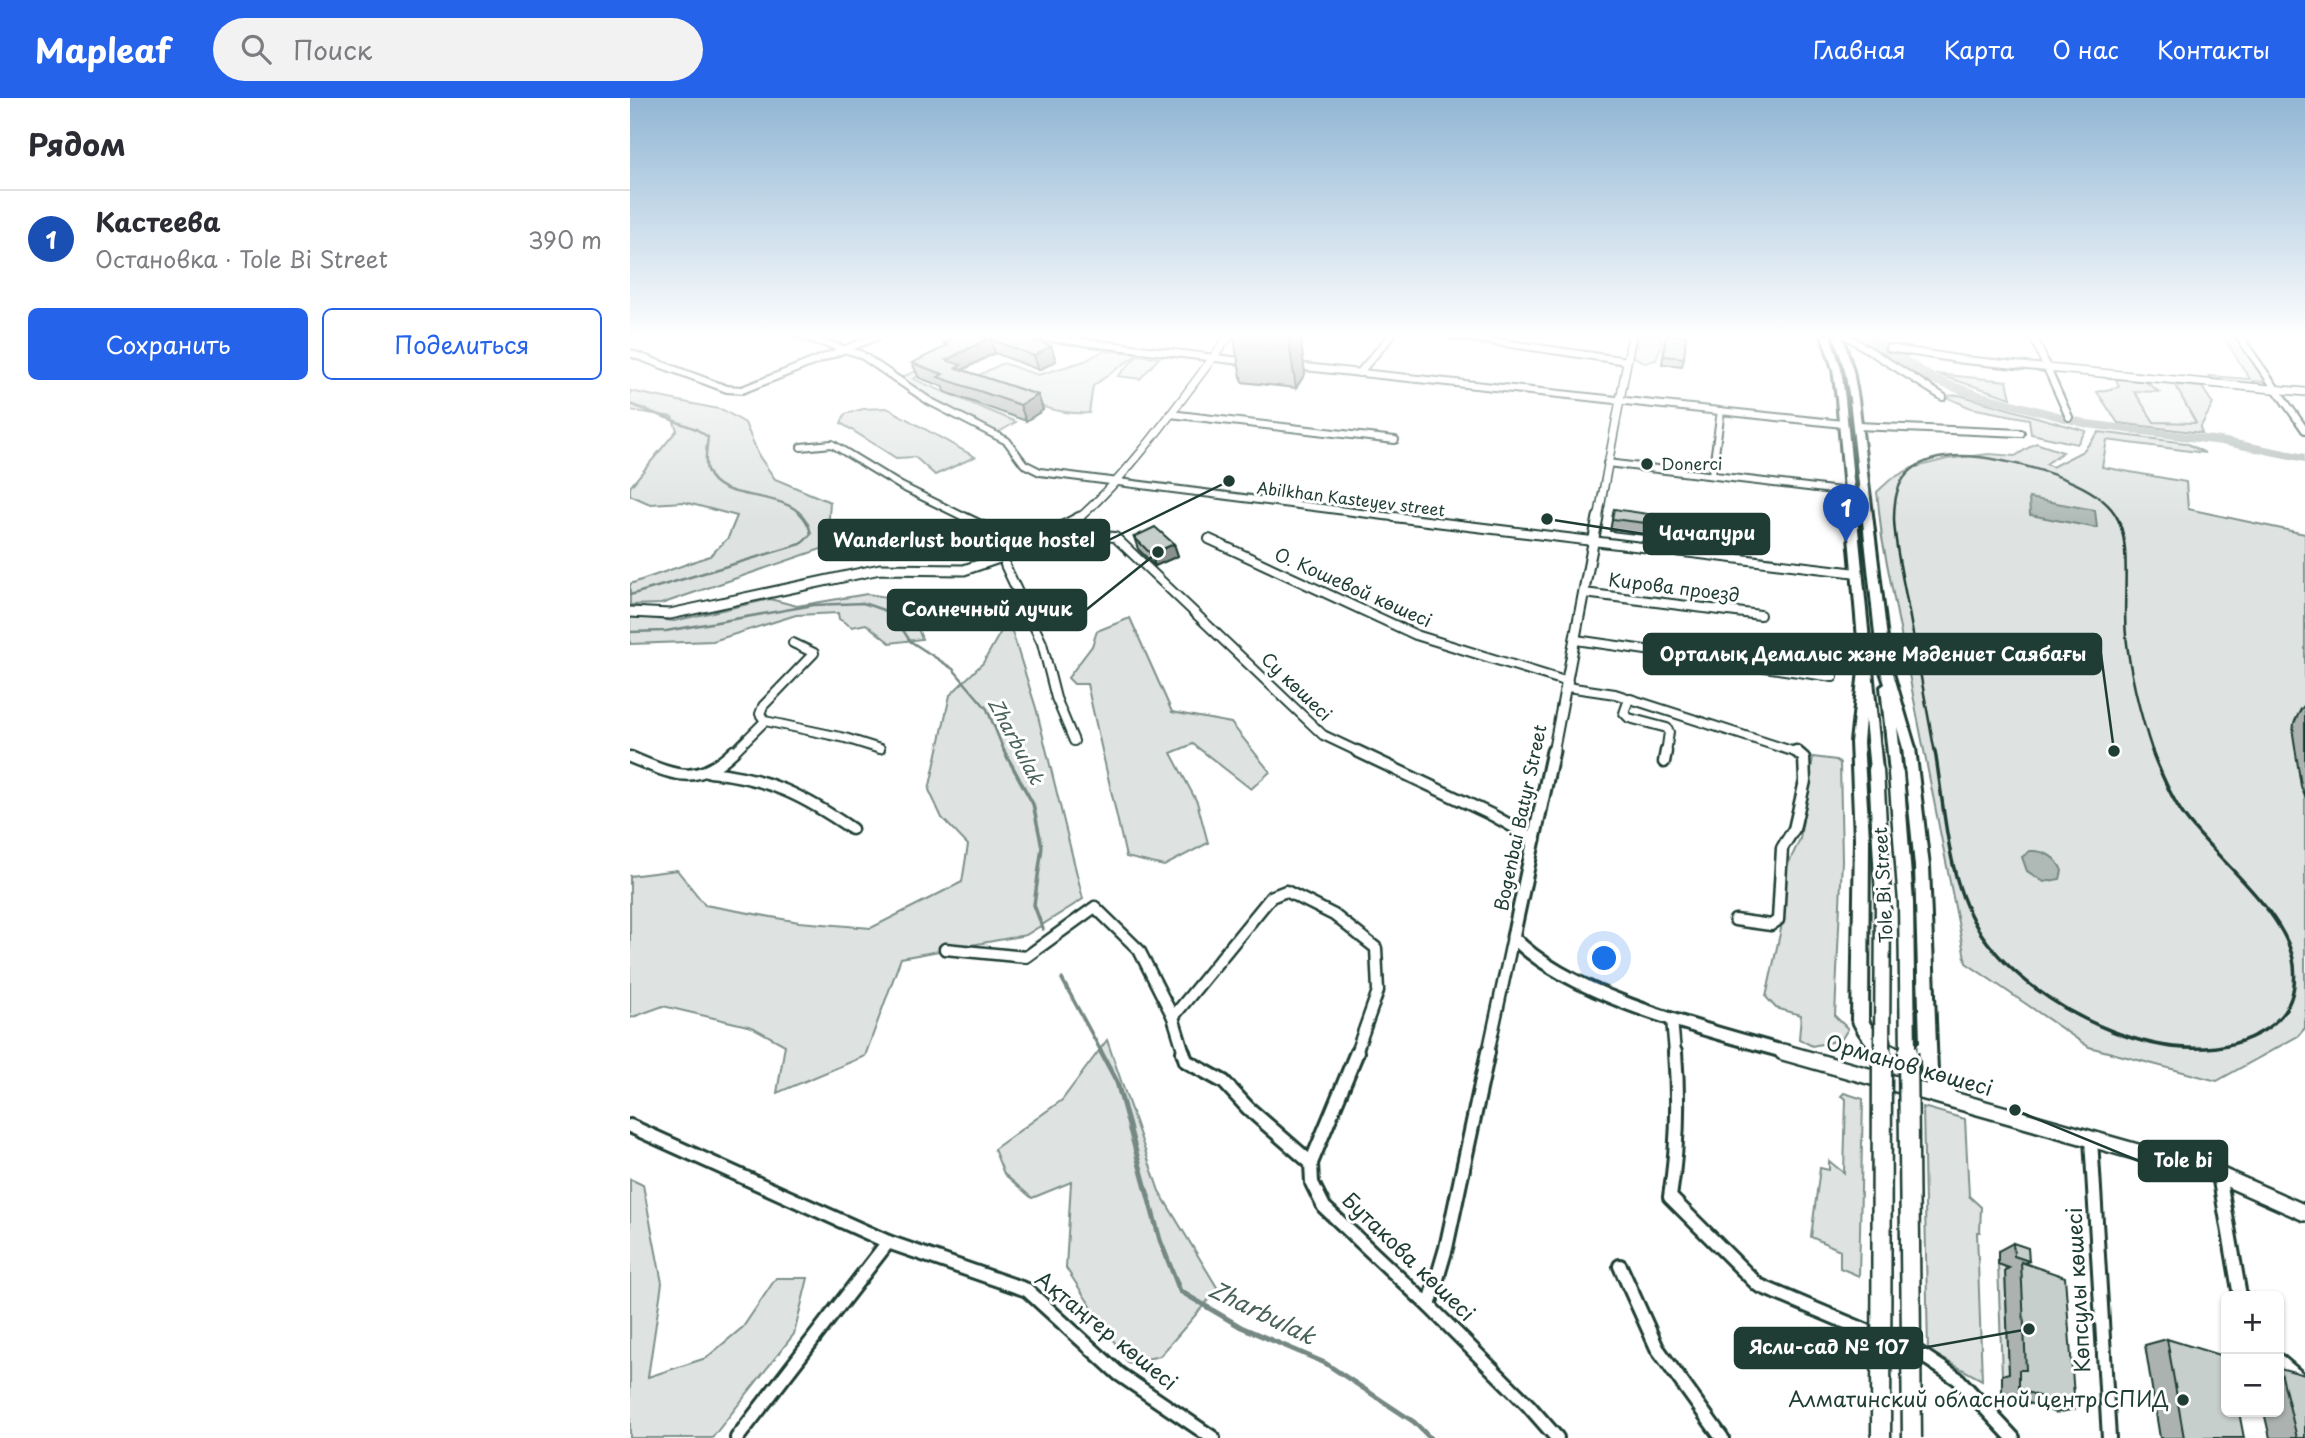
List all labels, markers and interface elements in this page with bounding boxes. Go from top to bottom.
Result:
search box [213,18,703,81]
text: Mapleaf [35,24,171,74]
icon: search [237,30,275,68]
text: Поиск [293,30,372,69]
text: Главная [1813,31,1906,67]
text: Карта [1944,31,2014,67]
text: О нас [2052,31,2119,67]
text: Контакты [2157,31,2270,67]
text: Рядом [28,121,126,166]
text: Кастеева [95,202,221,241]
text: 1 [46,222,57,257]
text: 390 m [528,222,602,257]
text: Остановка · Tole Bi Street [95,241,388,276]
button: Сохранить [28,308,308,380]
button: Поделиться [322,308,602,380]
place label: Donerci [1661,451,1722,475]
marker: Donerci [1639,456,1655,472]
street label: Abilkhan Kasteyev street [1256,475,1447,522]
pin: 1 [1823,484,1869,542]
callout: Чачапури [1644,514,1769,554]
text: Чачапури [1659,518,1755,546]
callout: Wanderlust boutique hostel [819,520,1109,560]
text: Wanderlust boutique hostel [833,525,1095,553]
street label: О. Кошевой көшесі [1271,540,1437,633]
street label: Кирова проезд [1607,565,1741,608]
callout: Солнечный лучик [888,590,1086,630]
text: Солнечный лучик [902,594,1073,622]
callout: Орталық Демалыс және Мәдениет Саябағы [1644,634,2101,674]
text: Орталық Демалыс және Мәдениет Саябағы [1660,639,2086,667]
street label: Су көшесі [1256,645,1339,727]
water label: Zharbulak [982,692,1052,790]
street label: Bogenbai Batyr Street [1487,722,1553,913]
street label: Tole Bi Street [1866,826,1899,944]
your location [1587,941,1621,975]
street label: Орманов көшесі [1822,1025,1997,1103]
callout: Tole bi [2139,1141,2227,1181]
text: Tole bi [2153,1145,2213,1173]
street label: Бутакова көшесі [1336,1183,1483,1328]
street label: Көпсулы көшесі [2057,1207,2097,1374]
street label: Ақтаңгер көшесі [1029,1262,1185,1397]
water label: Zharbulak [1203,1271,1323,1353]
map controls [2221,1291,2284,1417]
button: + [2221,1291,2284,1354]
callout: Ясли-сад № 107 [1735,1328,1922,1368]
text: Ясли-сад № 107 [1749,1332,1909,1360]
button: − [2221,1354,2284,1417]
place label: Алматинский обласной центр СПИД [1788,1382,2169,1414]
marker: Алматинский обласной центр СПИД [2175,1392,2191,1408]

